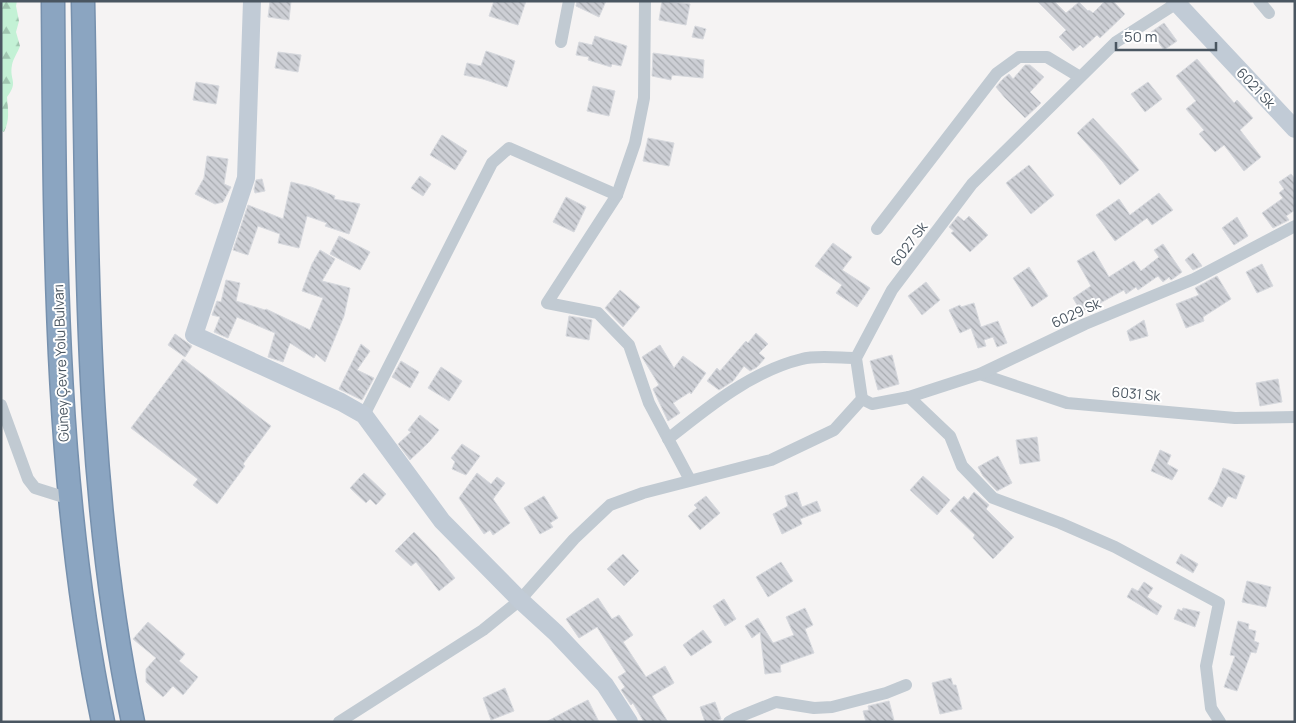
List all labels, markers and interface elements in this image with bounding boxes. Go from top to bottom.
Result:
scale bar [1116,20,1216,52]
text: 50 m [1124,26,1158,47]
street label: 6021 Sk [1233,63,1281,113]
street label: 6027 Sk [886,217,932,270]
street label: Güney Çevre Yolu Bulvarı [48,284,73,442]
street label: 6029 Sk [1048,293,1104,332]
street label: 6031 Sk [1111,382,1162,405]

